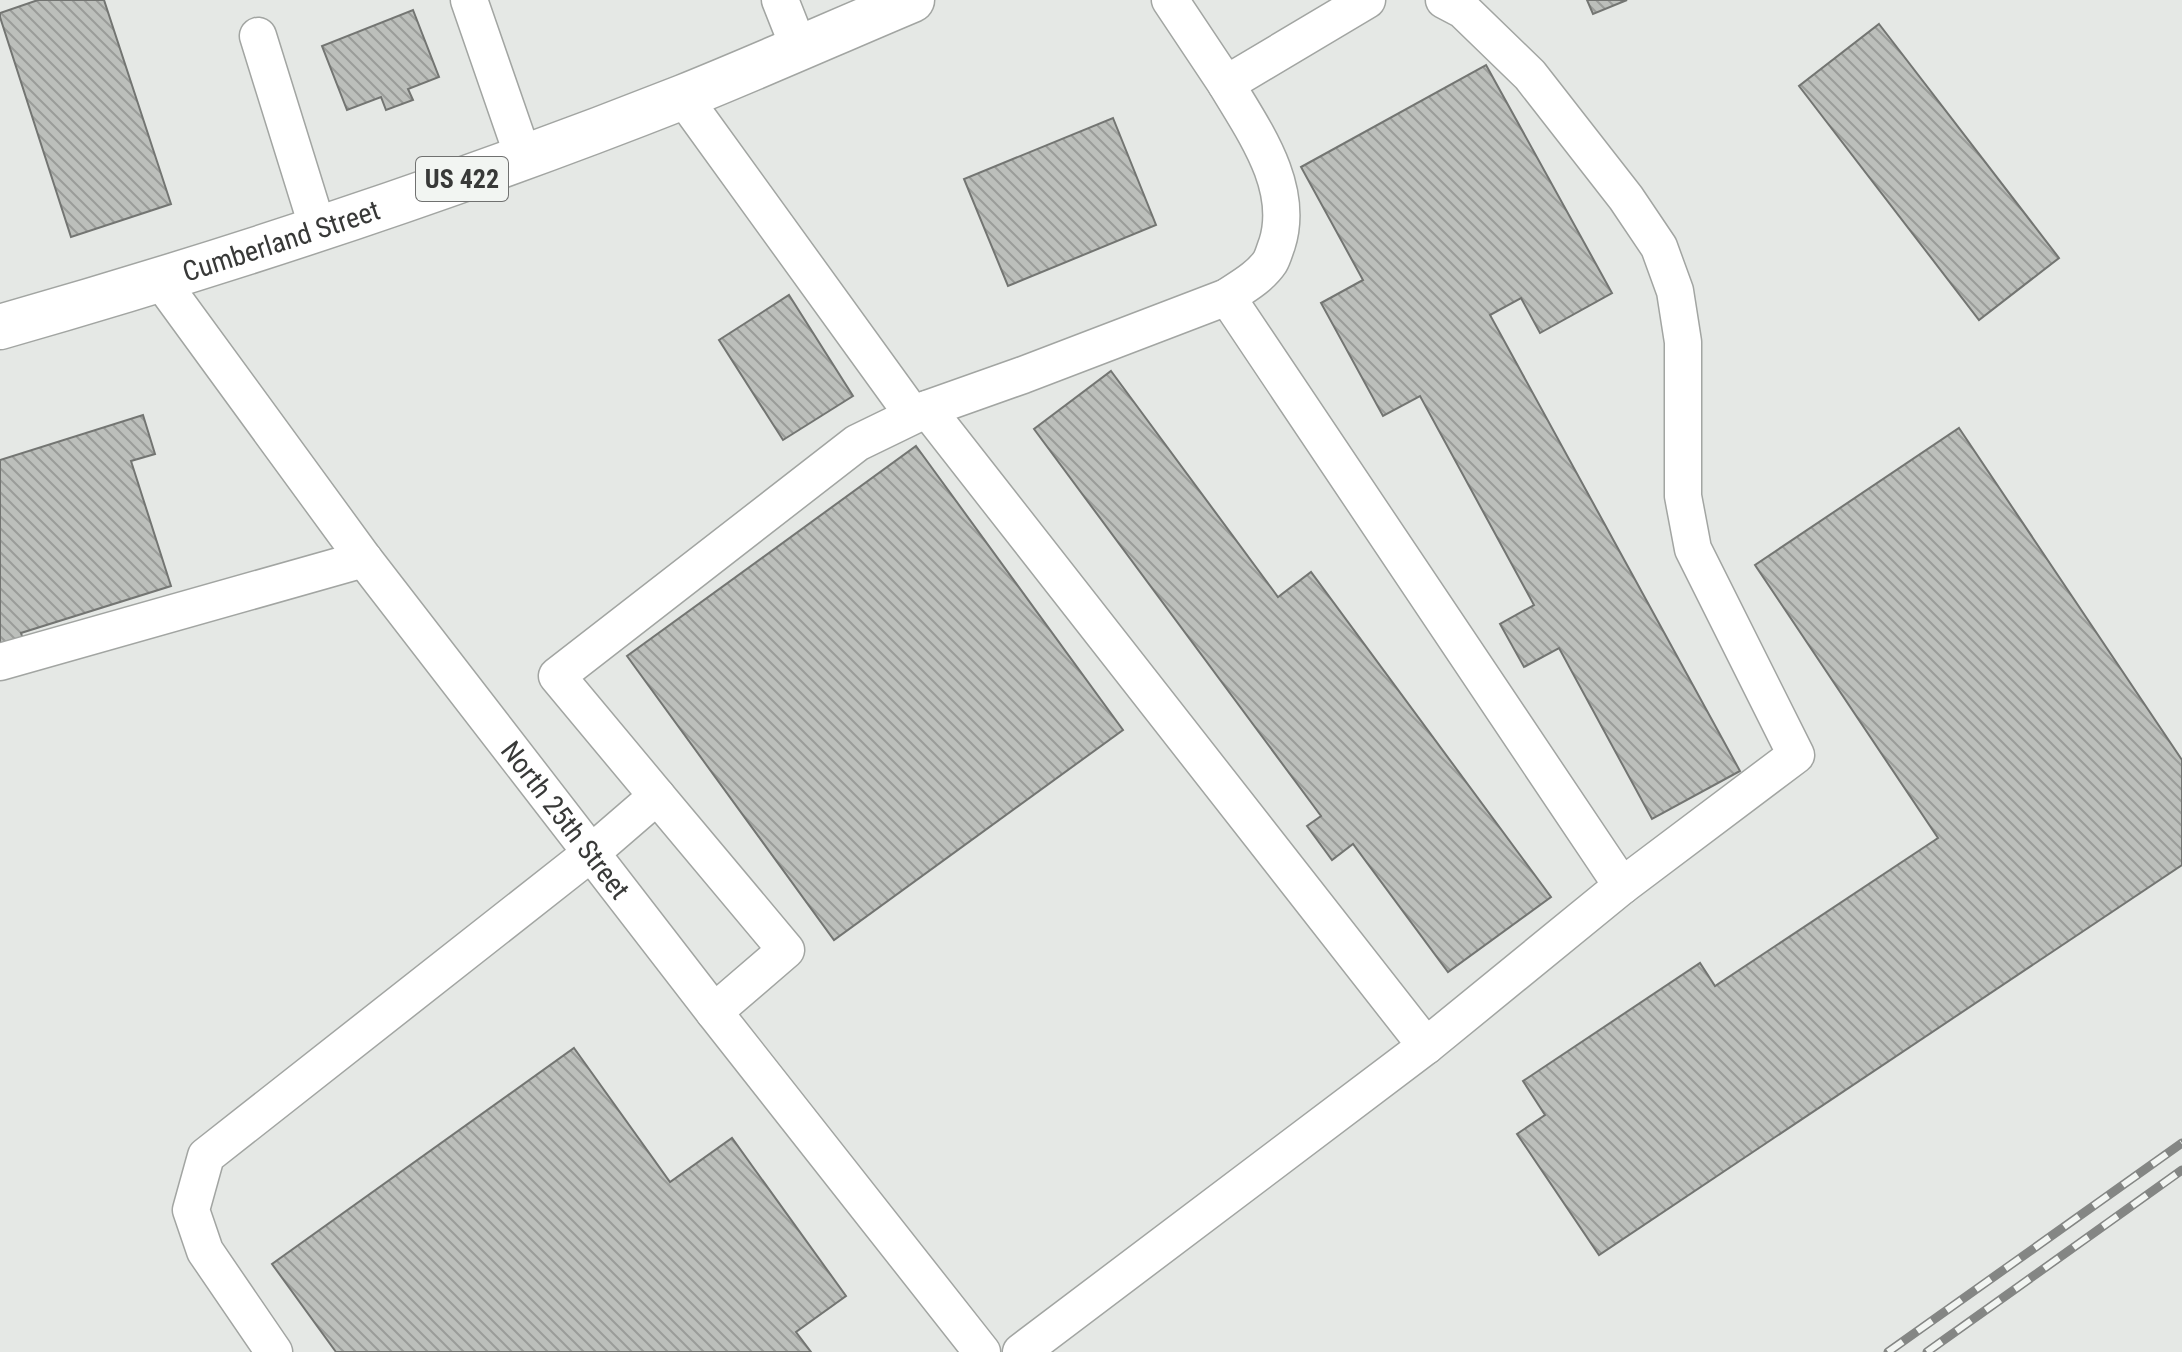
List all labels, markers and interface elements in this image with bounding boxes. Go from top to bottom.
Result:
road number: US 422 [416,157,508,201]
street label: Cumberland Street [179,194,384,289]
street label: North 25th Street [494,735,637,906]

